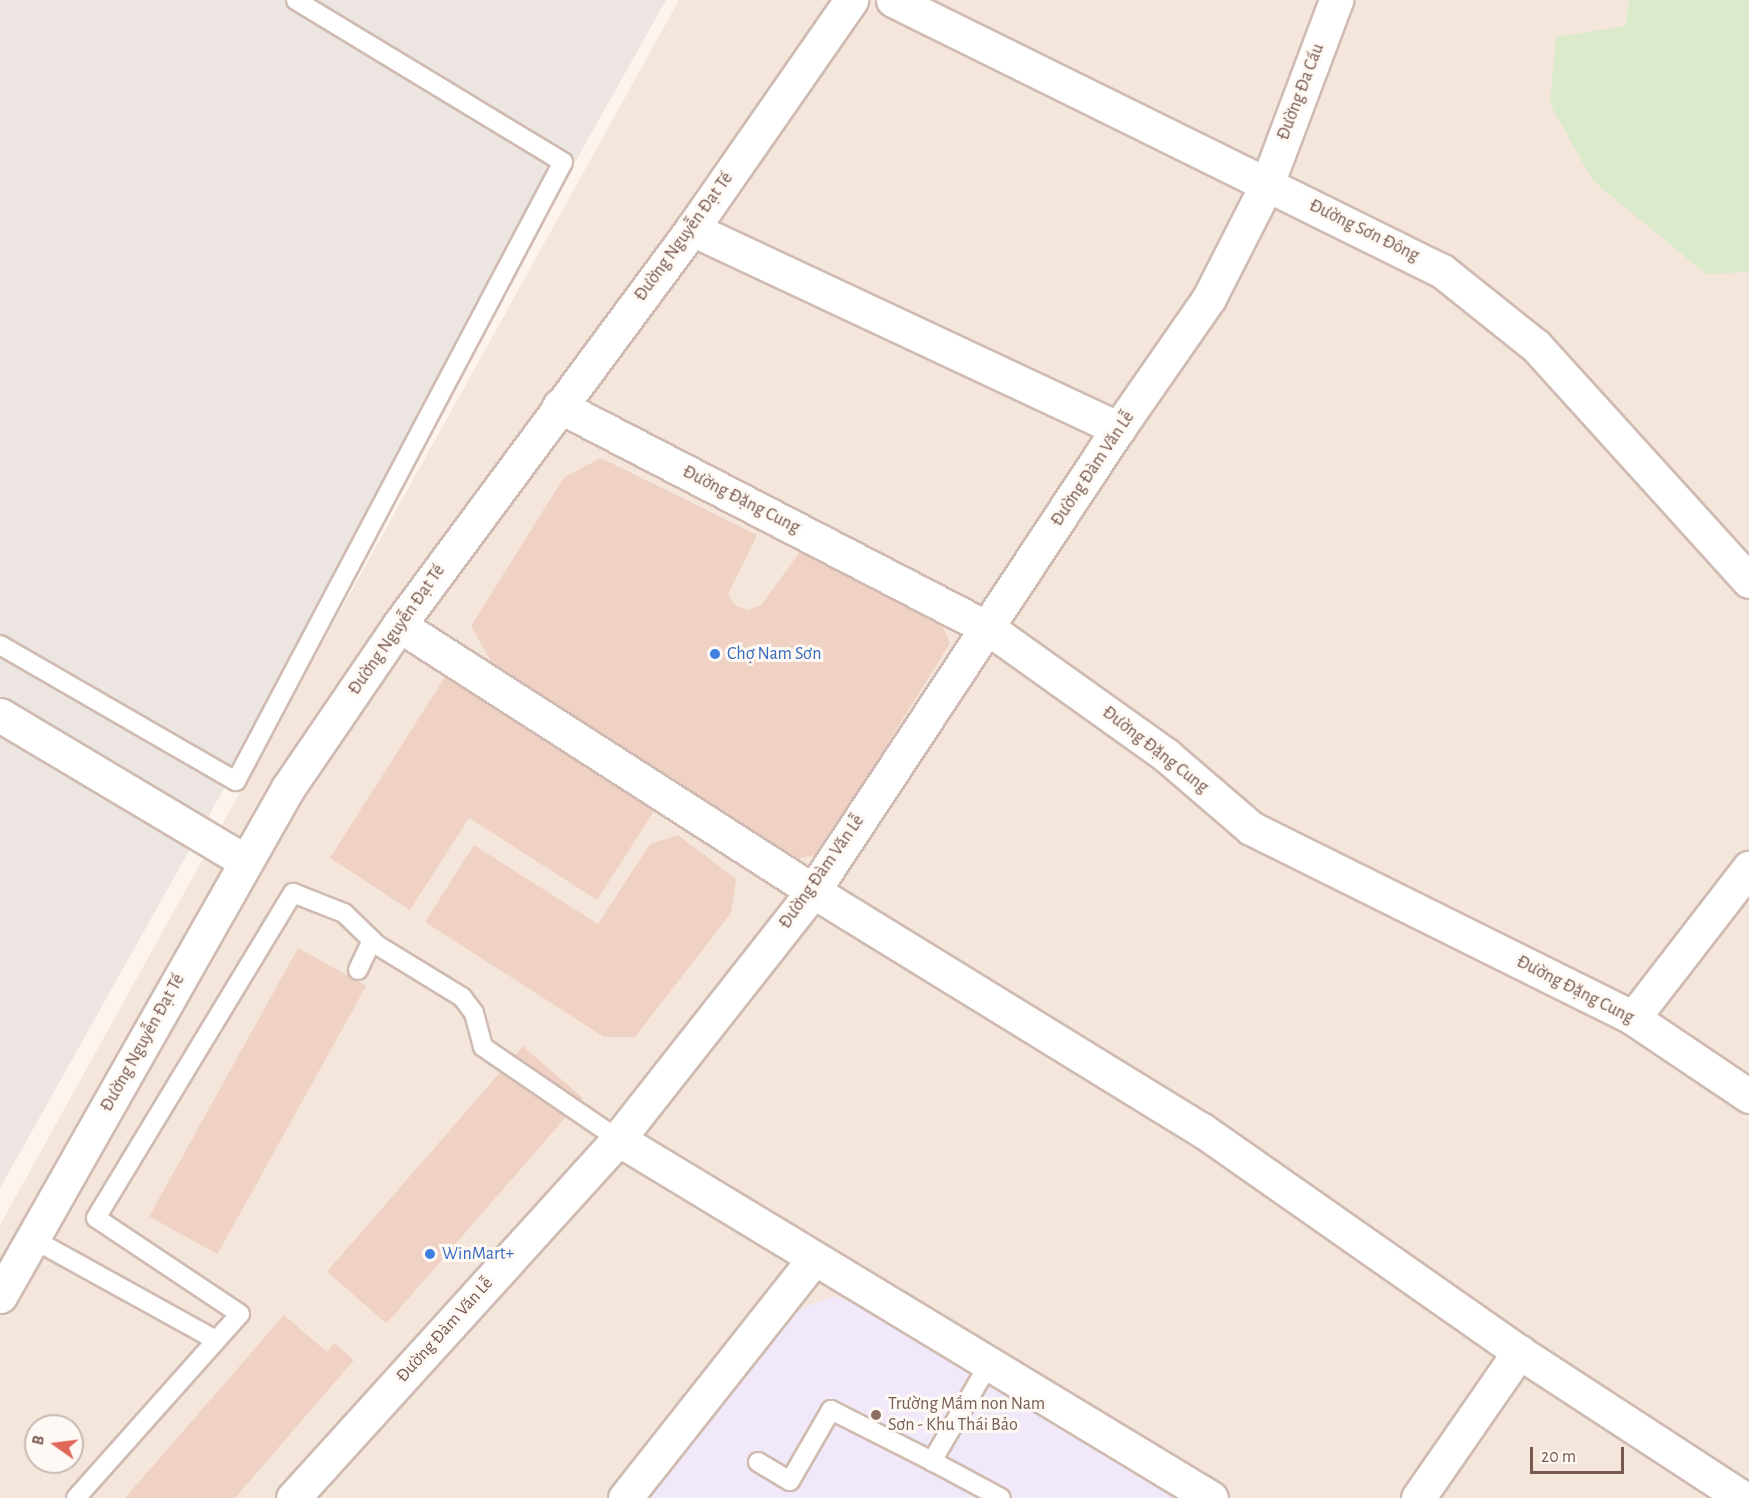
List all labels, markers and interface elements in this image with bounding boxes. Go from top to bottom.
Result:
street label: Đường Đa Cấu [1273,41,1329,143]
street label: Đường Nguyễn Đạt Tế [630,168,738,306]
street label: Đường Sơn Đông [1305,195,1423,267]
street label: Đường Đàm Văn Lễ [1047,407,1139,531]
street label: Đường Đặng Cung [679,461,803,539]
street label: Đường Nguyễn Đạt Tế [344,561,450,699]
place label: Chợ Nam Sơn [727,643,822,665]
marker: Chợ Nam Sơn [708,647,722,661]
street label: Đường Đặng Cung [1098,702,1212,798]
street label: Đường Đàm Văn Lễ [775,811,869,933]
street label: Đường Đặng Cung [1513,951,1637,1029]
street label: Đường Nguyễn Đạt Tế [96,970,190,1116]
place label: WinMart+ [442,1243,514,1265]
marker: WinMart+ [423,1247,437,1261]
street label: Đường Đàm Văn Lễ [392,1273,498,1387]
place label: Trường Mầm non Nam Sơn - Khu Thái Bảo [888,1394,1045,1436]
marker: Trường Mầm non Nam Sơn - Khu Thái Bảo [869,1408,883,1422]
north arrow [24,1414,84,1474]
text: B [30,1434,47,1447]
scale bar [1533,1435,1628,1473]
text: 20 m [1541,1448,1576,1466]

